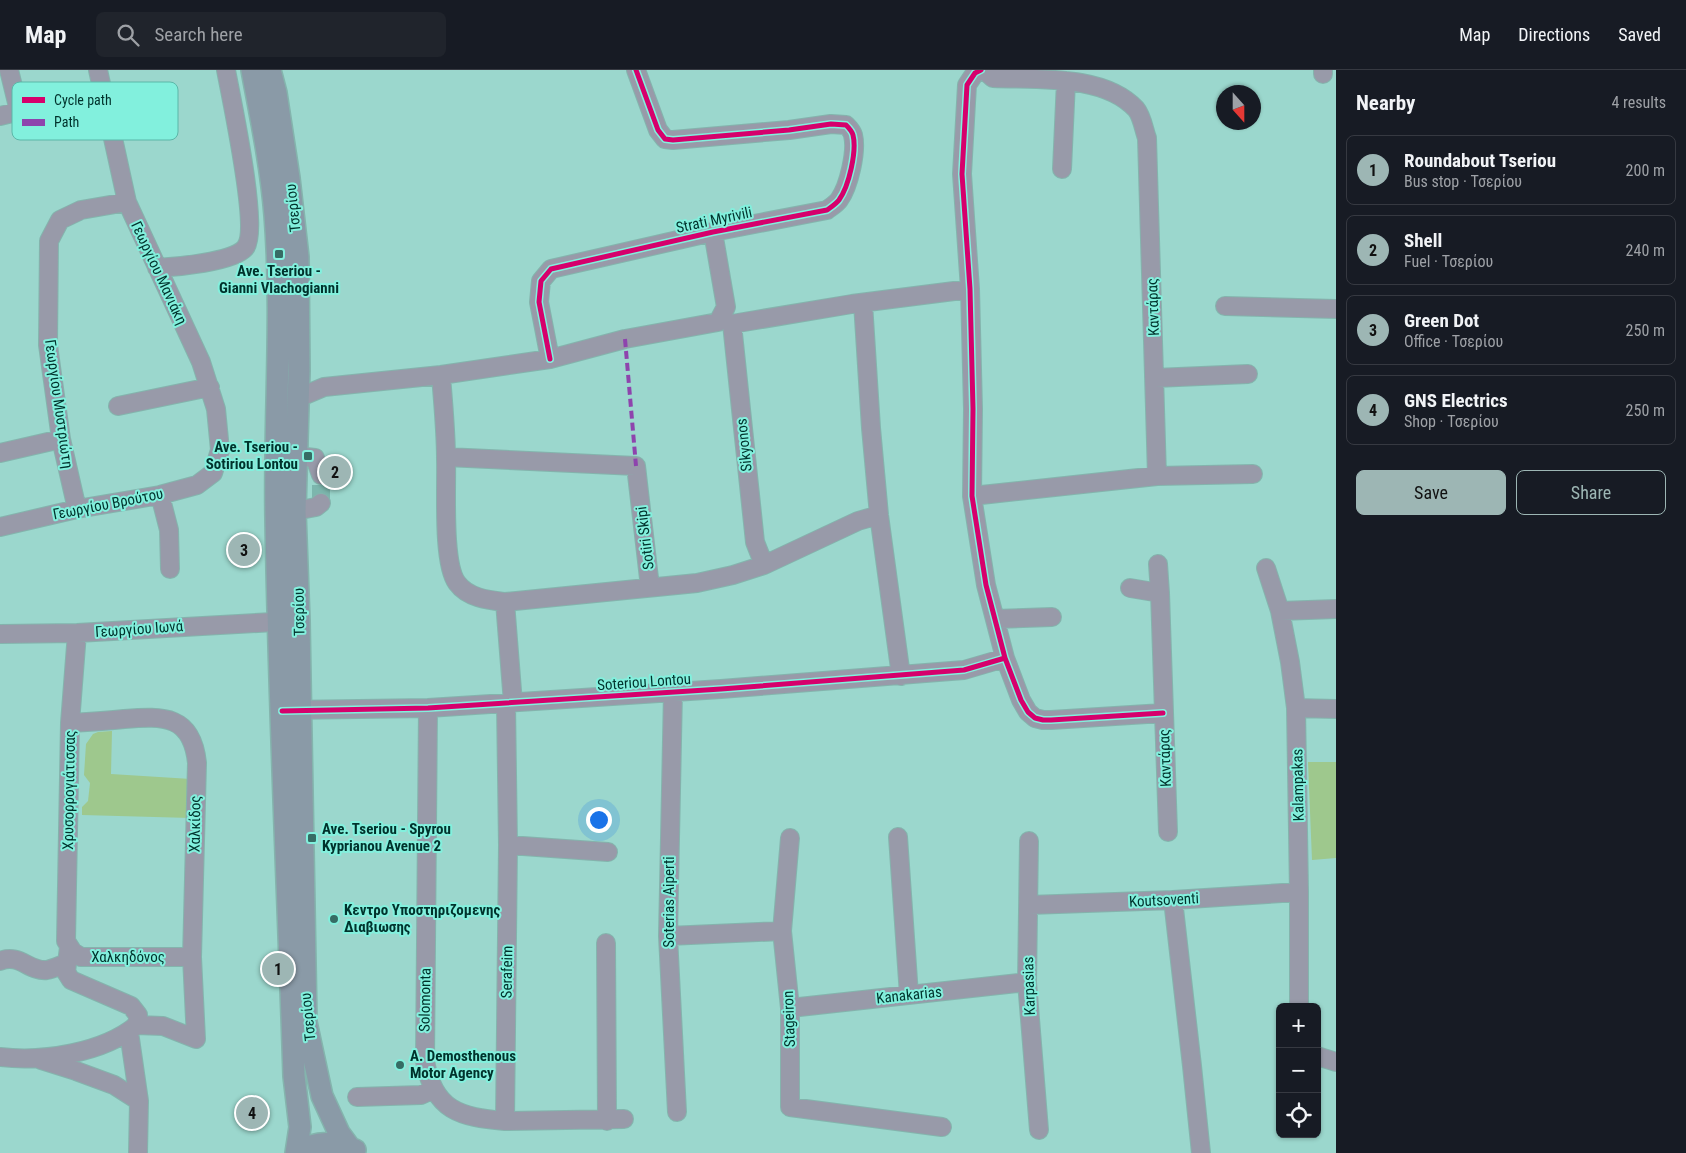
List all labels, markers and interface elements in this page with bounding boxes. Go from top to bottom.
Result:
search box [96,12,446,57]
text: Map [25,21,66,49]
icon: search [114,21,142,49]
text: Search here [154,23,243,46]
text: Map [1459,24,1490,45]
text: Directions [1518,24,1590,45]
text: Saved [1618,24,1661,45]
legend [12,82,178,140]
north arrow [1216,85,1261,130]
text: Nearby [1356,91,1415,115]
text: Cycle path [54,92,112,108]
text: 4 results [1611,93,1666,112]
text: Path [54,114,79,130]
text: Roundabout Tseriou [1404,149,1556,172]
text: 1 [1369,161,1377,180]
text: 200 m [1626,161,1665,180]
text: Bus stop · Τσερίου [1404,172,1522,191]
street label: Τσερίου [282,183,304,233]
street label: Strati Myrivili [674,203,754,237]
street label: Γεωργίου Μανιάκη [127,218,191,328]
text: Shell [1404,229,1442,252]
text: 2 [1369,241,1377,260]
text: 240 m [1626,241,1665,260]
marker: Ave. Tseriou - Gianni Vlachogianni [273,248,285,260]
text: Fuel · Τσερίου [1404,252,1493,271]
place label: Ave. Tseriou - Gianni Vlachogianni [219,262,339,297]
street label: Καντάρας [1143,278,1163,336]
text: Green Dot [1404,309,1479,332]
text: 3 [1369,321,1377,340]
text: 250 m [1626,321,1665,340]
text: Office · Τσερίου [1404,332,1503,351]
street label: Γεωργίου Μυστριώτη [41,338,77,470]
text: GNS Electrics [1404,389,1508,412]
text: 4 [1369,401,1377,420]
text: 250 m [1626,401,1665,420]
text: Shop · Τσερίου [1404,412,1499,431]
street label: Sikyonos [732,417,756,472]
place label: Ave. Tseriou - Sotiriou Lontou [206,438,298,473]
marker: Ave. Tseriou - Sotiriou Lontou [302,450,314,462]
pin: 2 [319,453,351,491]
button: Save [1356,470,1506,515]
button: Share [1516,470,1666,515]
street label: Γεωργίου Βρούτου [51,484,165,524]
street label: Sotiri Skipi [632,505,658,571]
pin: 3 [228,531,260,569]
street label: Τσερίου [290,588,308,636]
street label: Γεωργίου Ιωνά [94,617,184,641]
street label: Soteriou Lontou [596,670,692,694]
street label: Καντάρας [1155,729,1175,787]
street label: Χρυσορρογιάτισσας [59,730,79,850]
street label: Kalampakas [1288,748,1308,821]
street label: Χαλκίδος [186,795,204,853]
your location [586,807,612,833]
place label: Ave. Tseriou - Spyrou Kyprianou Avenue 2 [322,820,451,855]
marker: Ave. Tseriou - Spyrou Kyprianou Avenue 2 [306,832,318,844]
street label: Soterias Aiperti [660,856,678,948]
street label: Koutsoventi [1129,889,1199,911]
place label: Κεντρο Υποστηριζομενης Διαβιωσης [344,901,501,936]
marker: Κεντρο Υποστηριζομενης Διαβιωσης [328,913,340,925]
street label: Serafeim [498,946,516,998]
street label: Χαλκηδόνος [91,948,165,966]
pin: 1 [262,950,294,988]
street label: Karpasias [1019,956,1039,1016]
street label: Solomonta [415,968,435,1032]
street label: Kanakarias [875,983,943,1007]
street label: Stageiron [779,990,799,1048]
street label: Τσερίου [297,992,319,1042]
map controls [1276,1003,1321,1138]
button: + [1276,1003,1321,1048]
place label: A. Demosthenous Motor Agency [410,1047,516,1082]
button: − [1276,1048,1321,1093]
marker: A. Demosthenous Motor Agency [394,1059,406,1071]
button: locate [1276,1093,1321,1138]
pin: 4 [236,1094,268,1132]

